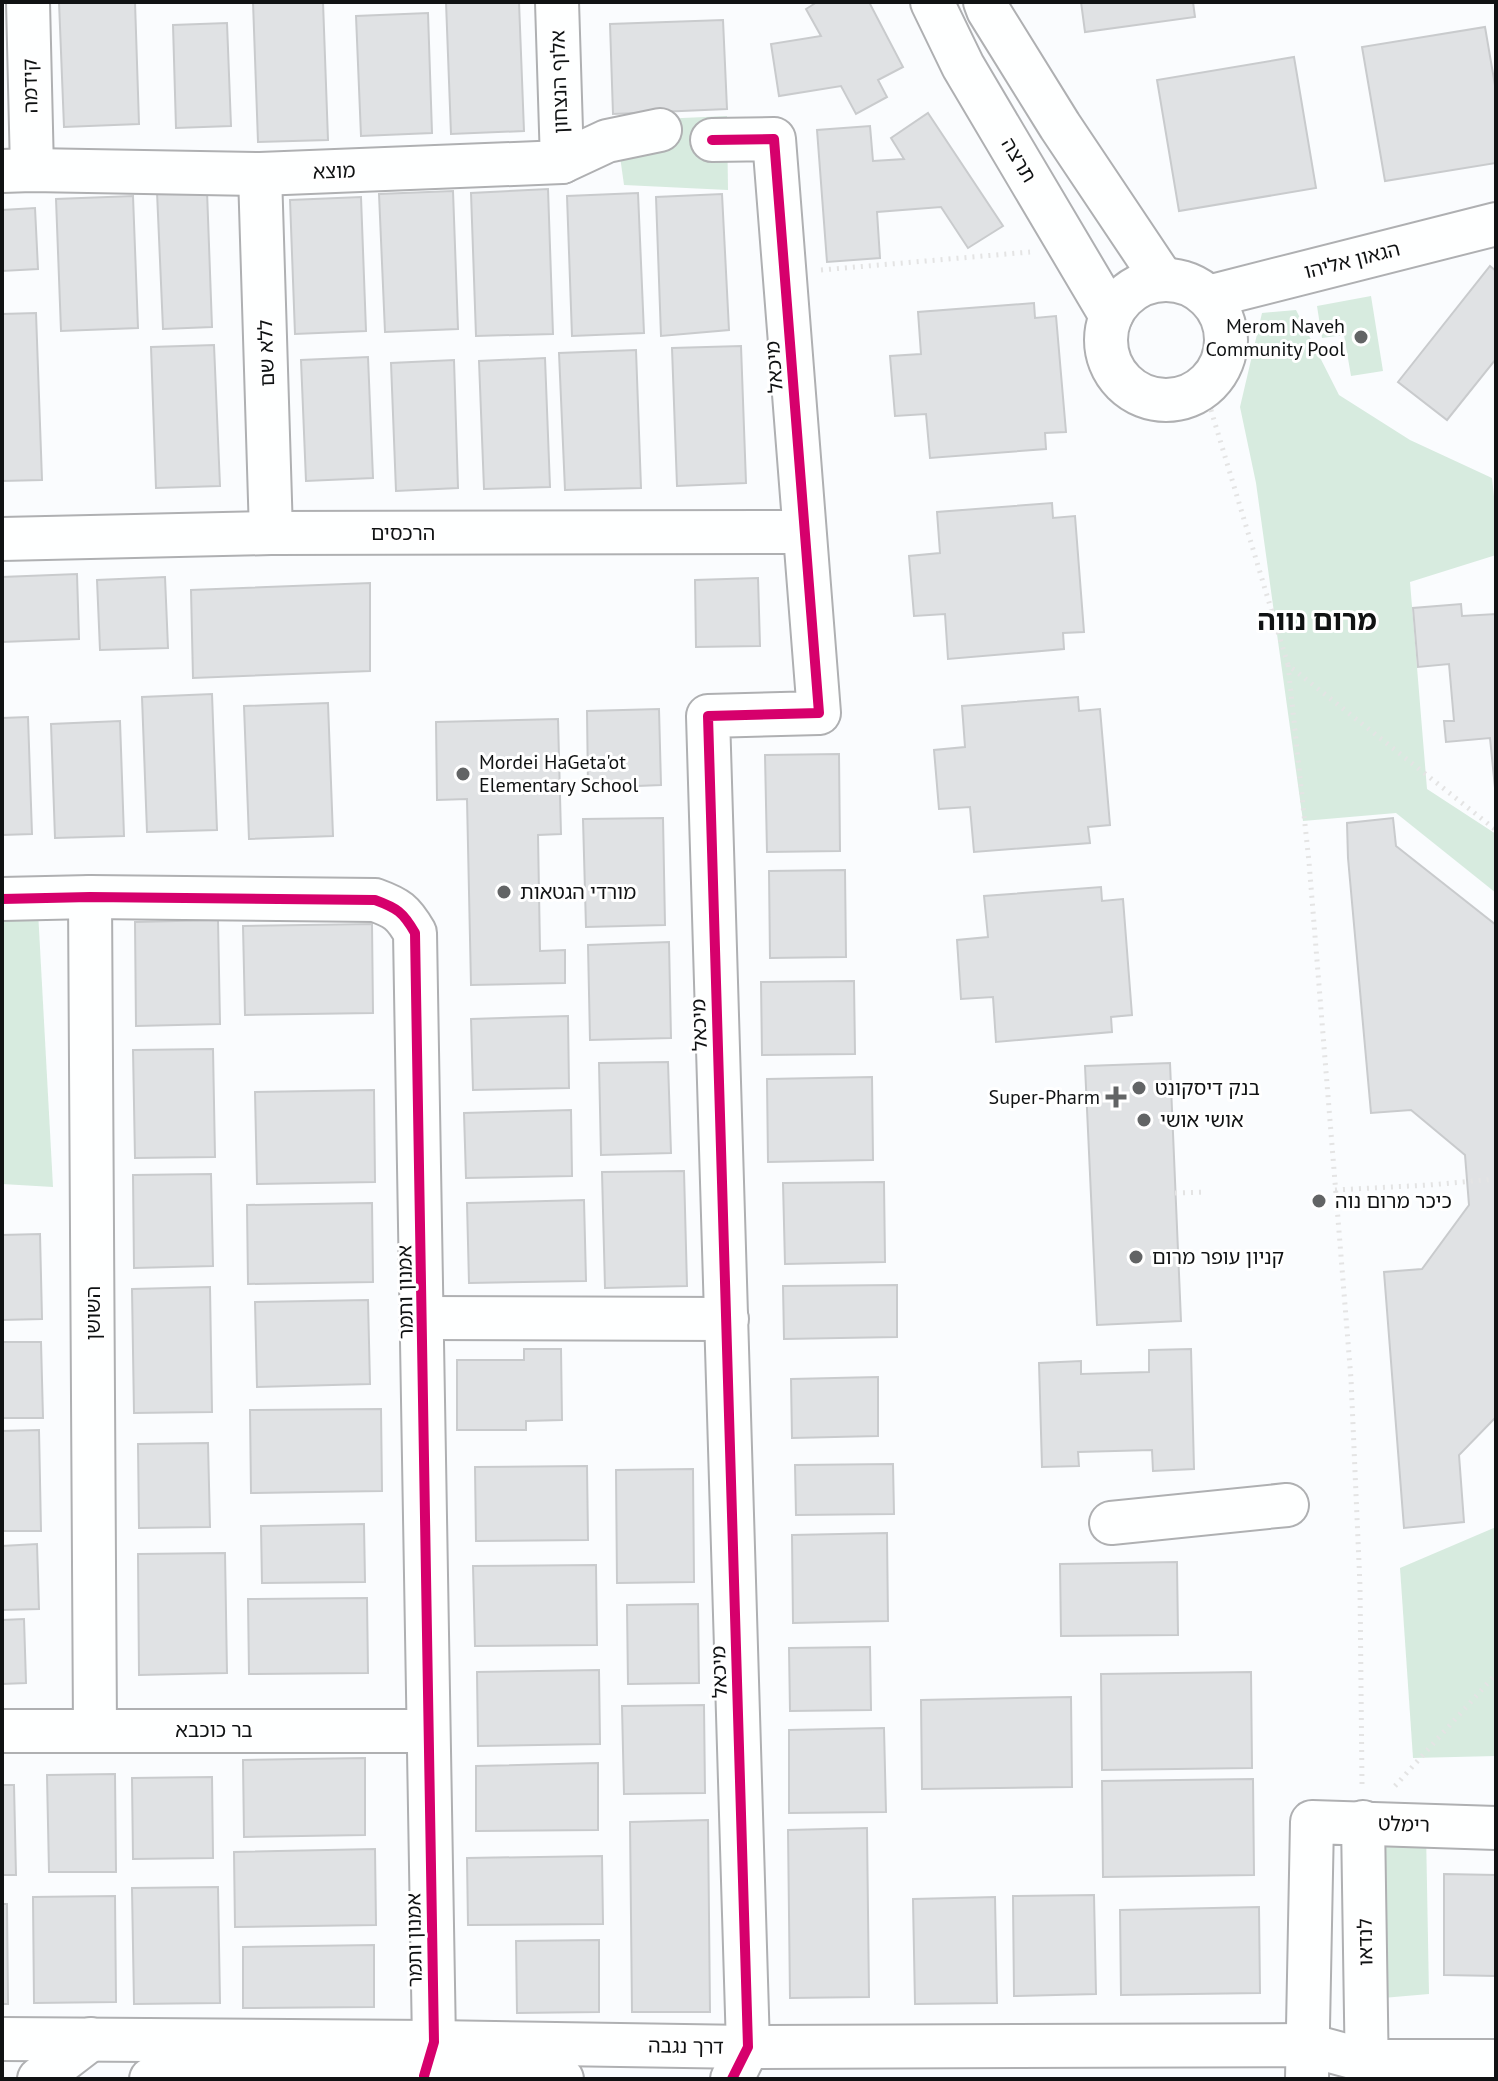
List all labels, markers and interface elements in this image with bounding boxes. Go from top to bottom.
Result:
street label: אלוף הנצחון [544,30,574,134]
street label: קידמה [17,58,43,114]
street label: תרצה [996,133,1042,187]
street label: מוצא [312,157,356,185]
street label: הגאון אליהו [1301,236,1403,284]
place label: Merom Naveh Community Pool [1206,313,1345,362]
street label: ללא שם [252,319,280,387]
marker: Merom Naveh Community Pool [1352,328,1370,346]
street label: מיכאל [759,340,789,394]
street label: הרכסים [371,520,435,546]
district label: מרום נווה [1257,601,1377,638]
place label: Mordei HaGeta'ot Elementary School [479,749,639,798]
marker: Mordei HaGeta'ot Elementary School [454,765,472,783]
place label: מורדי הגטאות [520,879,636,905]
marker: מורדי הגטאות [495,883,513,901]
street label: מיכאל [685,998,713,1052]
place label: בנק דיסקונט [1155,1075,1260,1101]
marker: בנק דיסקונט [1130,1079,1148,1097]
place label: Super-Pharm [989,1084,1100,1110]
marker: Super-Pharm [1107,1088,1125,1106]
place label: אושי אושי [1160,1107,1244,1133]
marker: אושי אושי [1135,1111,1153,1129]
place label: כיכר מרום נוה [1335,1188,1452,1214]
marker: כיכר מרום נוה [1310,1192,1328,1210]
place label: קניון עופר מרום [1152,1244,1284,1270]
street label: אמנון ותמר [391,1245,419,1339]
marker: קניון עופר מרום [1127,1248,1145,1266]
street label: השושן [80,1286,106,1340]
street label: מיכאל [705,1645,733,1699]
street label: בר כוכבא [175,1717,253,1743]
street label: רימלט [1377,1810,1431,1838]
street label: אמנון ותמר [400,1893,428,1987]
street label: לנדאו [1352,1918,1378,1966]
street label: דרך נגבה [648,2032,724,2060]

